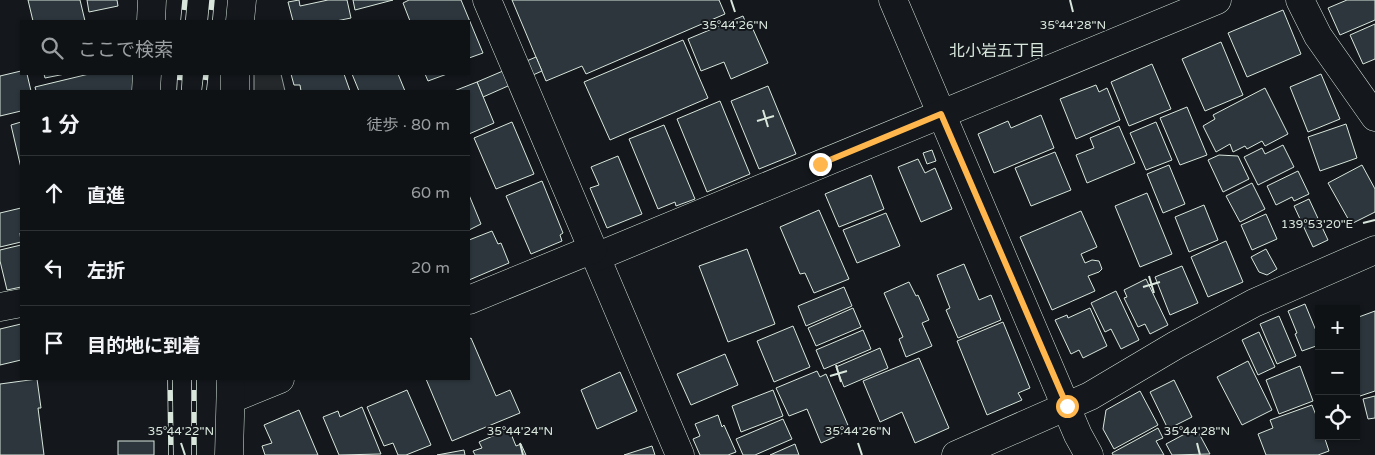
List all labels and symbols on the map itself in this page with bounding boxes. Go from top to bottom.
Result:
text: 35°44'26"N [702,18,768,32]
text: 35°44'28"N [1040,18,1106,32]
district label: 北小岩五丁目 [949,41,1045,61]
route end [809,153,832,176]
text: 139°53'20"E [1281,217,1354,231]
route start [1056,395,1079,418]
text: 35°44'22"N [148,424,214,438]
text: 35°44'24"N [487,424,553,438]
text: 35°44'26"N [825,424,891,438]
text: 35°44'28"N [1164,424,1230,438]

